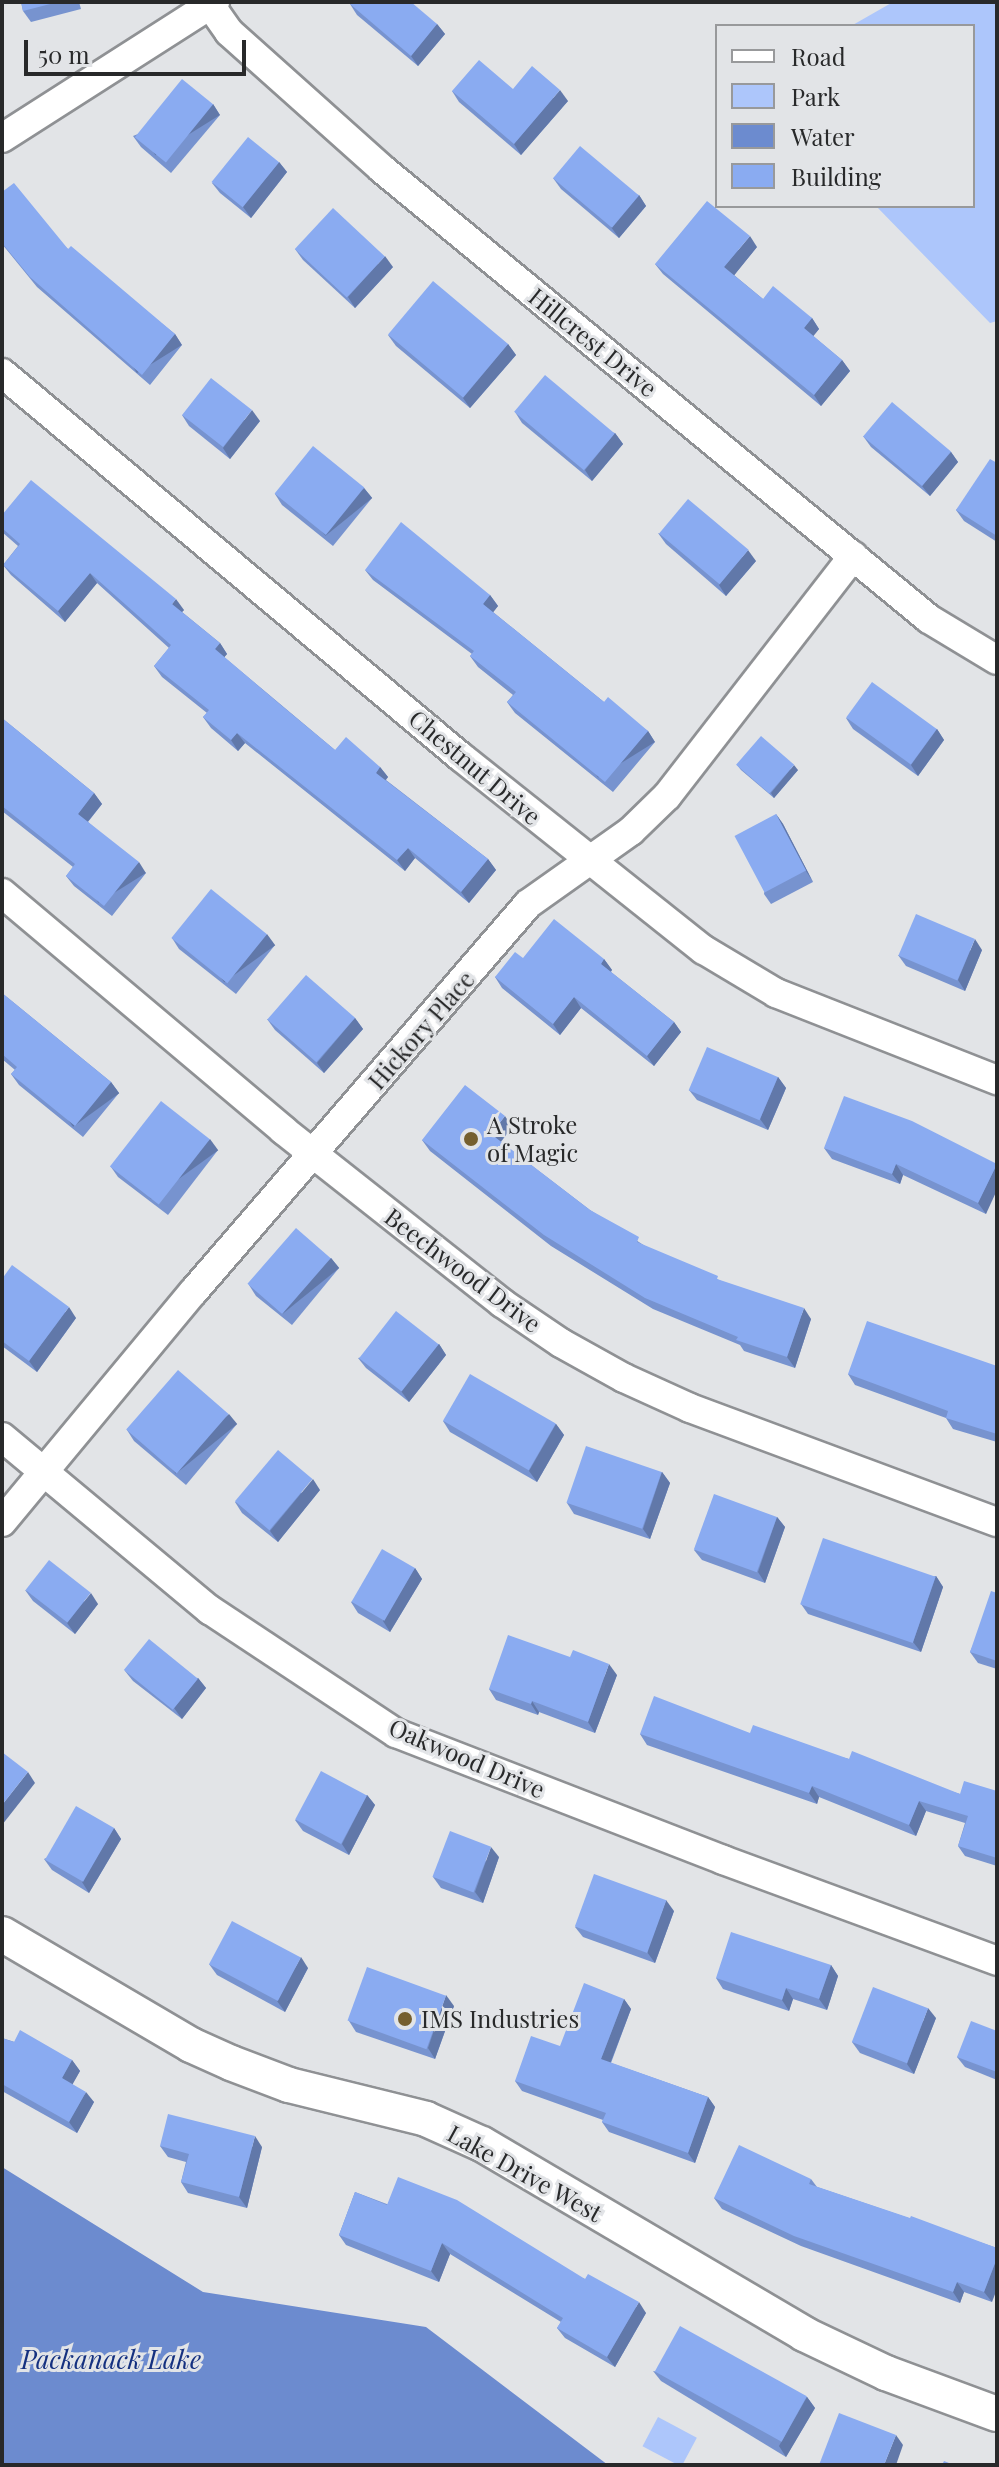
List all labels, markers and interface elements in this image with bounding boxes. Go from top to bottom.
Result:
scale bar [28,24,250,74]
legend [715,24,975,208]
text: 50 m [38,38,90,70]
text: Road [791,40,846,72]
text: Park [791,80,840,112]
text: Water [791,120,855,152]
text: Building [791,160,881,192]
street label: Hillcrest Drive [523,282,663,402]
street label: Chestnut Drive [403,703,547,831]
street label: Hickory Place [362,965,480,1095]
place label: A Stroke of Magic [487,1111,578,1167]
marker: A Stroke of Magic [462,1130,480,1148]
street label: Beechwood Drive [379,1202,547,1338]
street label: Oakwood Drive [385,1712,549,1804]
place label: IMS Industries [421,2005,579,2033]
marker: IMS Industries [396,2010,414,2028]
street label: Lake Drive West [442,2119,608,2227]
water label: Packanack Lake [21,2343,201,2375]

